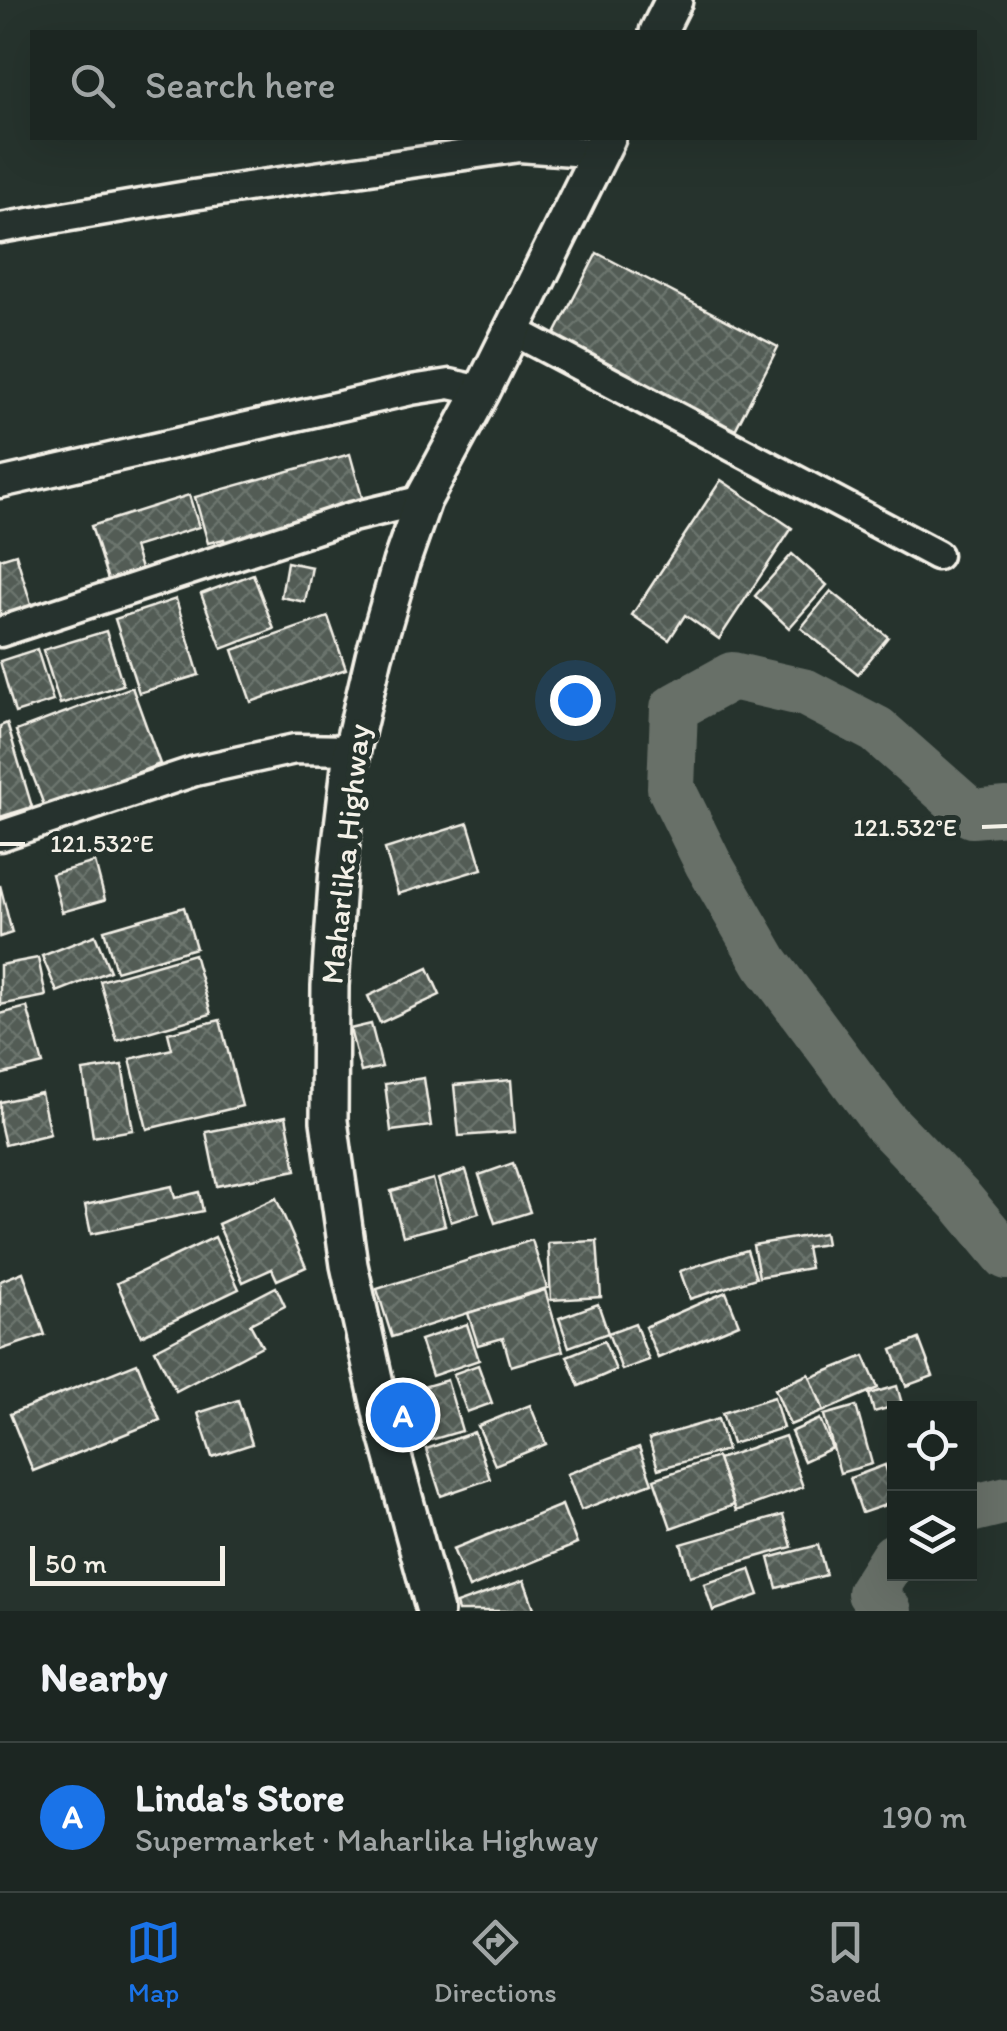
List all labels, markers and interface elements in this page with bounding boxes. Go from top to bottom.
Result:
search box [30,30,977,140]
icon: search [65,58,120,113]
text: Search here [145,62,336,108]
your location [550,675,601,726]
street label: Maharlika Highway [312,722,378,986]
text: 121.532°E [853,812,957,842]
text: 121.532°E [50,828,154,858]
pin: A [370,1378,436,1452]
map controls [887,1401,977,1581]
button: locate [887,1401,977,1491]
button: layers [887,1491,977,1581]
scale bar [30,1541,225,1586]
text: 50 m [45,1546,107,1580]
text: Nearby [40,1651,167,1702]
text: Linda's Store [135,1775,345,1821]
text: A [62,1798,83,1836]
text: 190 m [882,1798,967,1836]
text: Supermarket · Maharlika Highway [135,1821,598,1859]
tab: Map [126,1915,181,2009]
tab: Directions [434,1915,557,2009]
tab: Saved [809,1915,881,2009]

